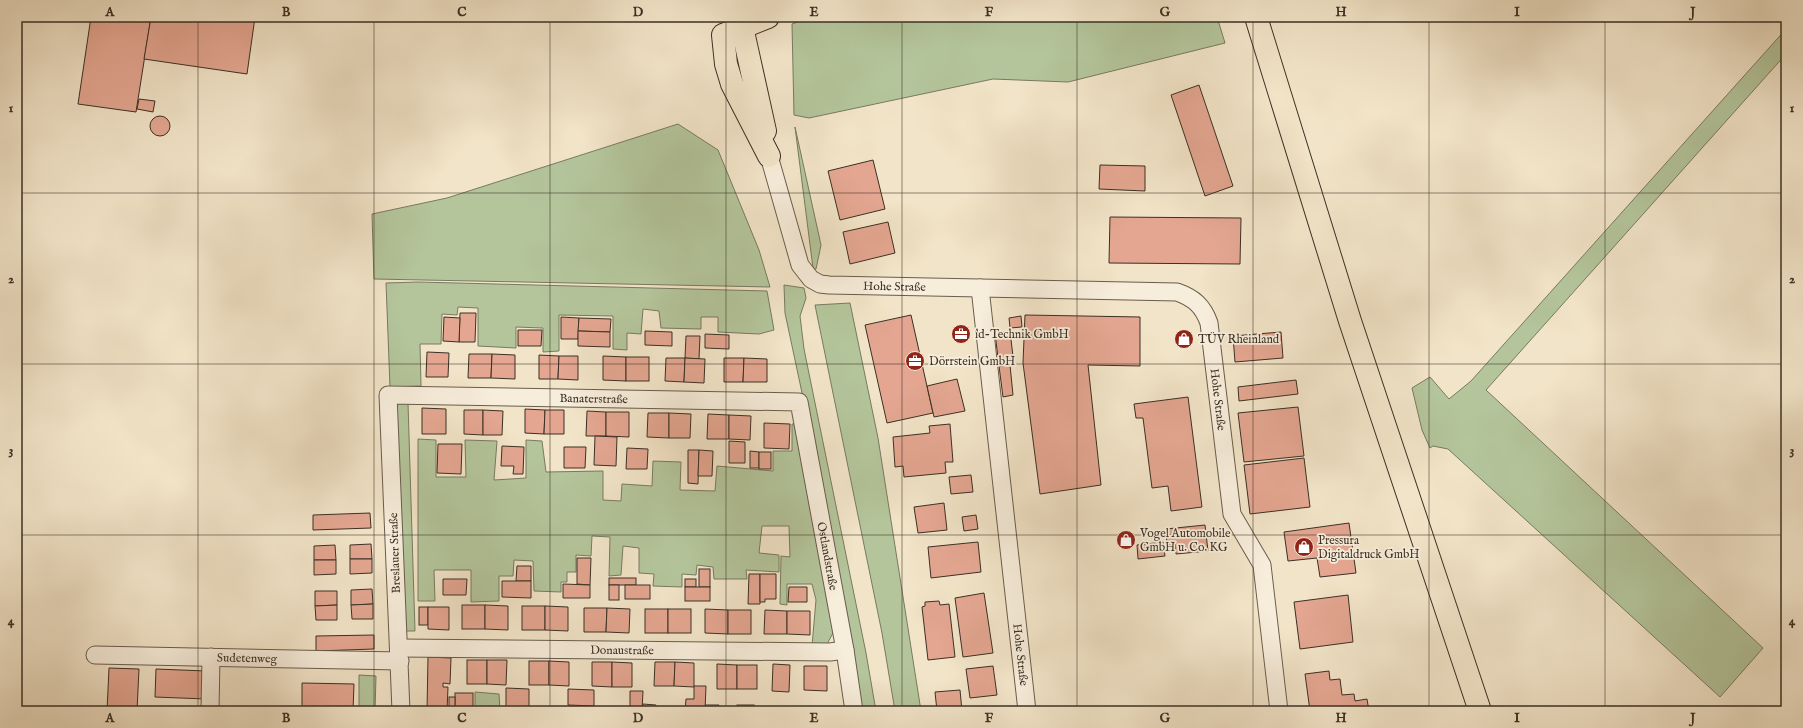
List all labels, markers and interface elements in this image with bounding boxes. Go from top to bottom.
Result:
text: A [105,4,116,21]
text: B [282,4,291,21]
text: C [457,4,467,21]
text: D [633,4,644,21]
text: E [809,4,819,21]
text: F [985,4,994,21]
text: G [1160,4,1171,21]
text: H [1335,4,1347,21]
text: I [1514,4,1520,21]
text: J [1688,4,1696,21]
text: 1 [9,100,14,117]
text: 1 [1790,100,1795,117]
text: 2 [8,271,14,288]
text: 2 [1789,271,1795,288]
street label: Hohe Straße [863,278,926,294]
office icon: îd-Technik GmbH [950,323,972,345]
place label: îd-Technik GmbH [975,327,1069,342]
shop icon: TÜV Rheinland [1173,328,1195,350]
place label: TÜV Rheinland [1198,331,1280,347]
office icon: Dörrstein GmbH [904,350,926,372]
place label: Dörrstein GmbH [929,354,1015,369]
street label: Hohe Straße [1207,368,1229,432]
street label: Banaterstraße [559,390,629,407]
text: 3 [9,442,14,459]
text: 3 [1790,442,1795,459]
street label: Breslauer Straße [386,512,404,594]
street label: Ostlandstraße [814,521,841,592]
place label: Vogel Automobile GmbH u. Co. KG [1139,526,1231,555]
shop icon: Vogel Automobile GmbH u. Co. KG [1115,529,1137,551]
place label: Pressura Digitaldruck GmbH [1318,533,1420,562]
shop icon: Pressura Digitaldruck GmbH [1293,536,1315,558]
text: 4 [8,613,15,630]
text: 4 [1789,613,1796,630]
street label: Hohe Straße [1010,623,1032,687]
street label: Donaustraße [590,642,654,658]
street label: Sudetenweg [217,650,278,666]
text: A [105,710,116,727]
text: B [282,710,291,727]
text: C [457,710,467,727]
text: D [633,710,644,727]
text: E [809,710,819,727]
text: F [985,710,994,727]
text: G [1160,710,1171,727]
text: H [1335,710,1347,727]
text: I [1514,710,1520,727]
text: J [1688,710,1696,727]

